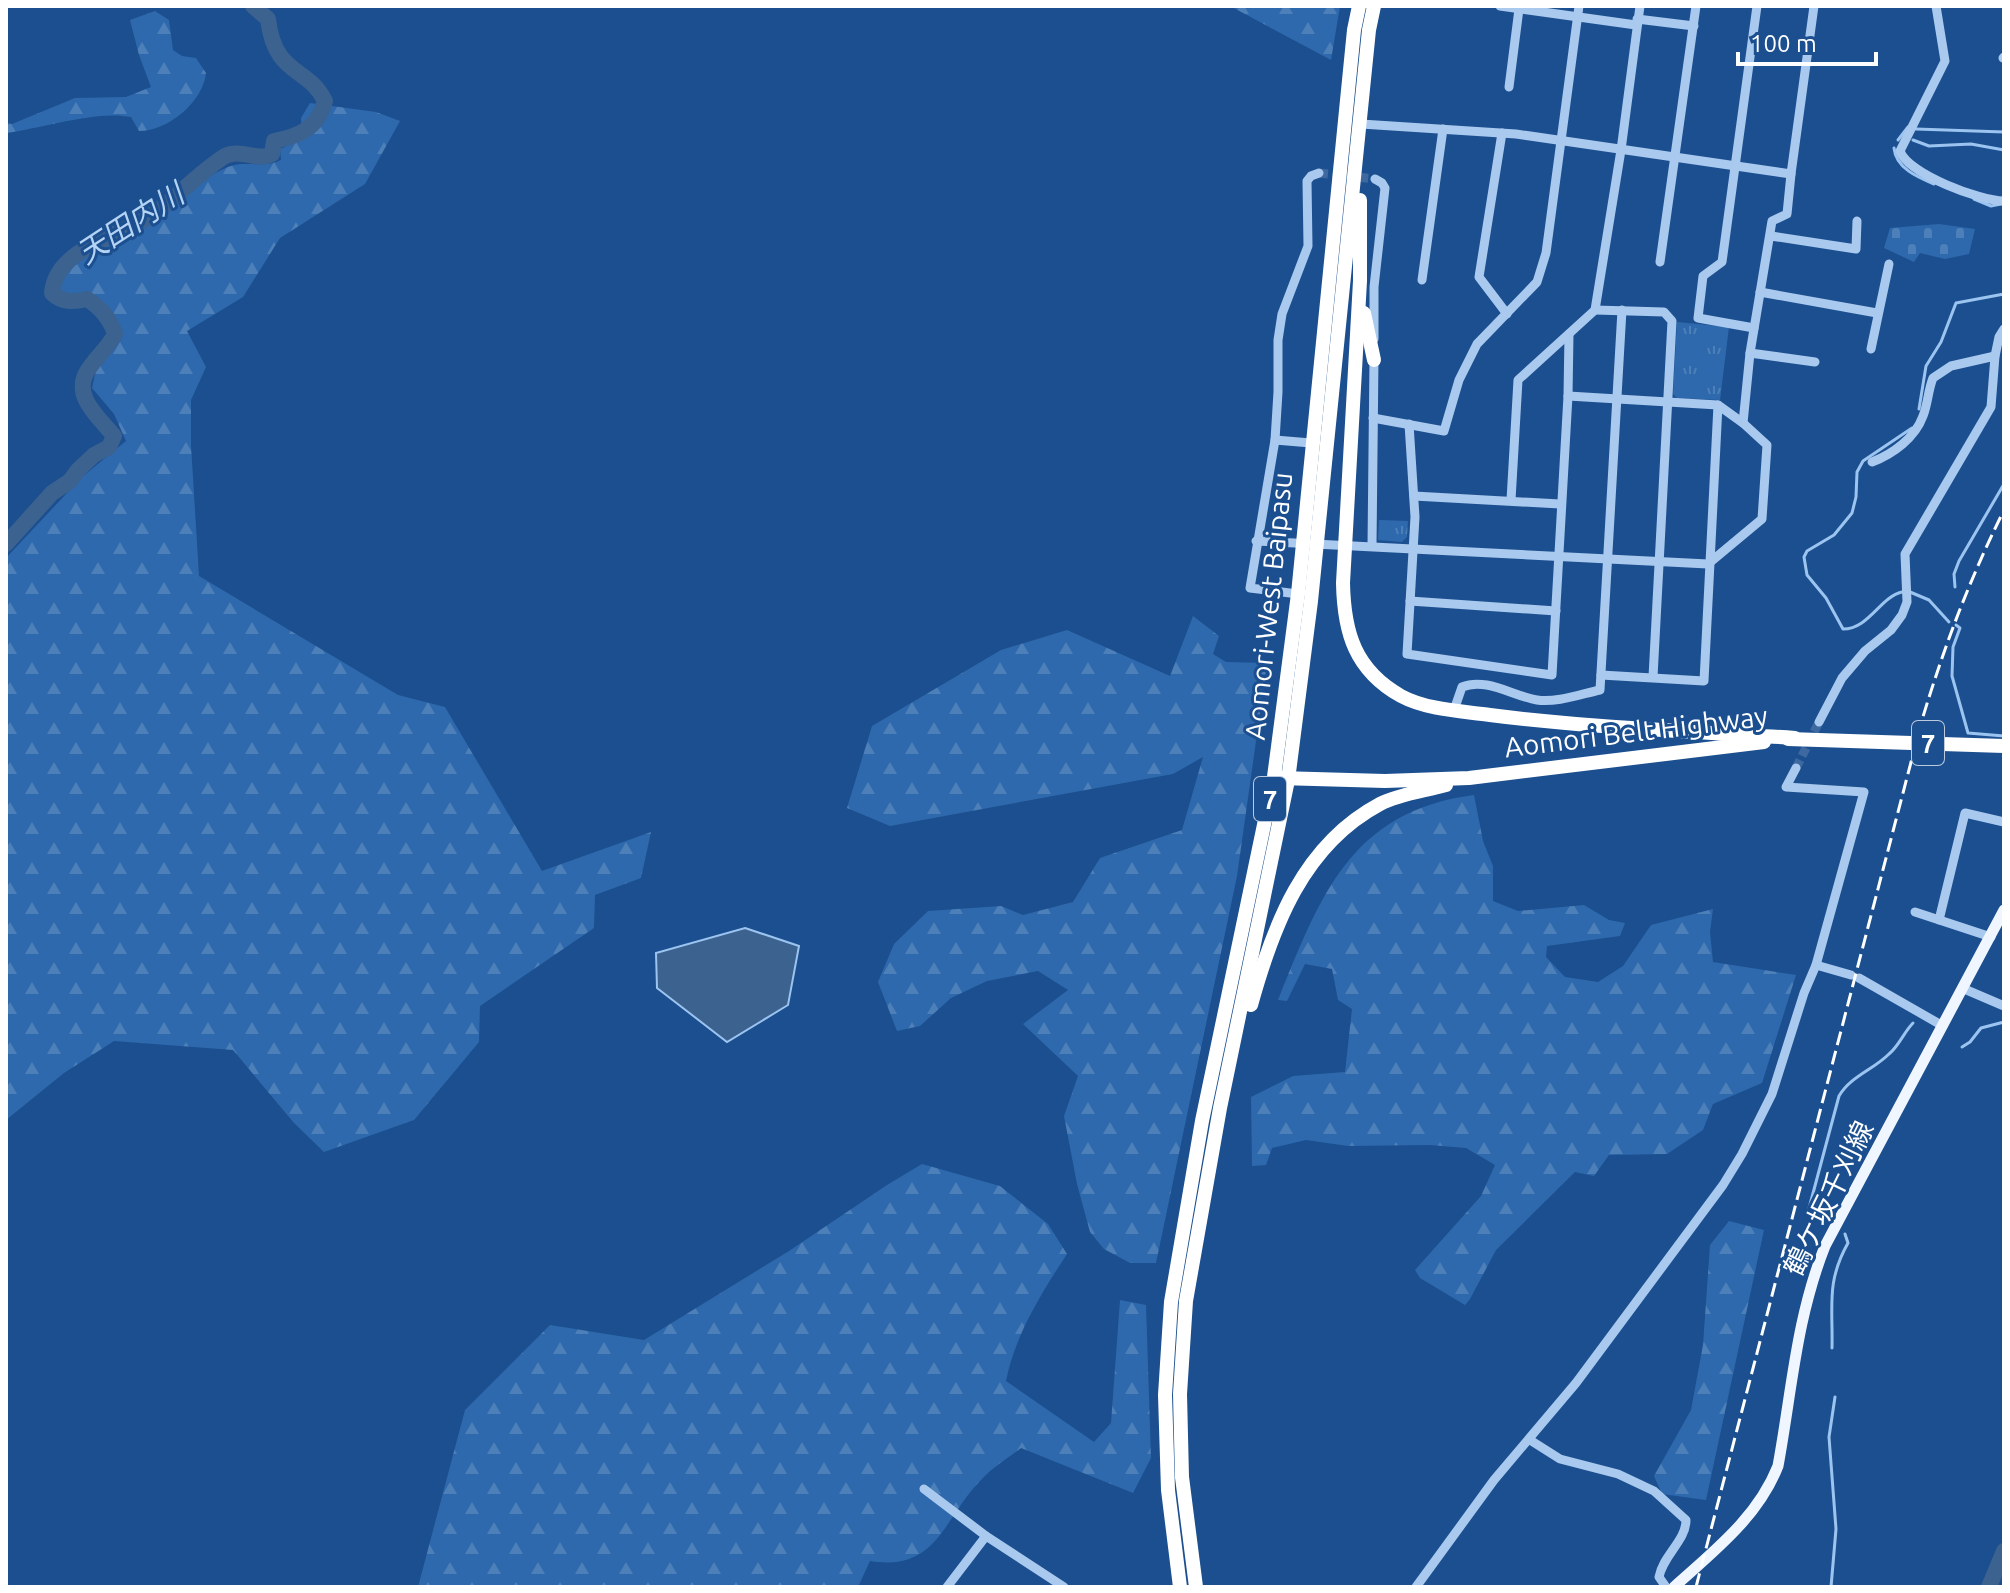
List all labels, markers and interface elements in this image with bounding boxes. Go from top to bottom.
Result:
scale bar [1738,16,1876,66]
text: 100 m [1750,30,1817,57]
water label: 天田内川 [70,174,192,270]
street label: Aomori-West Baipasu [1239,471,1297,741]
street label: Aomori Belt Highway [1503,699,1769,763]
road number: 7 [1912,721,1944,765]
road number: 7 [1254,777,1286,821]
street label: 鶴ケ坂千刈線 [1777,1116,1879,1280]

